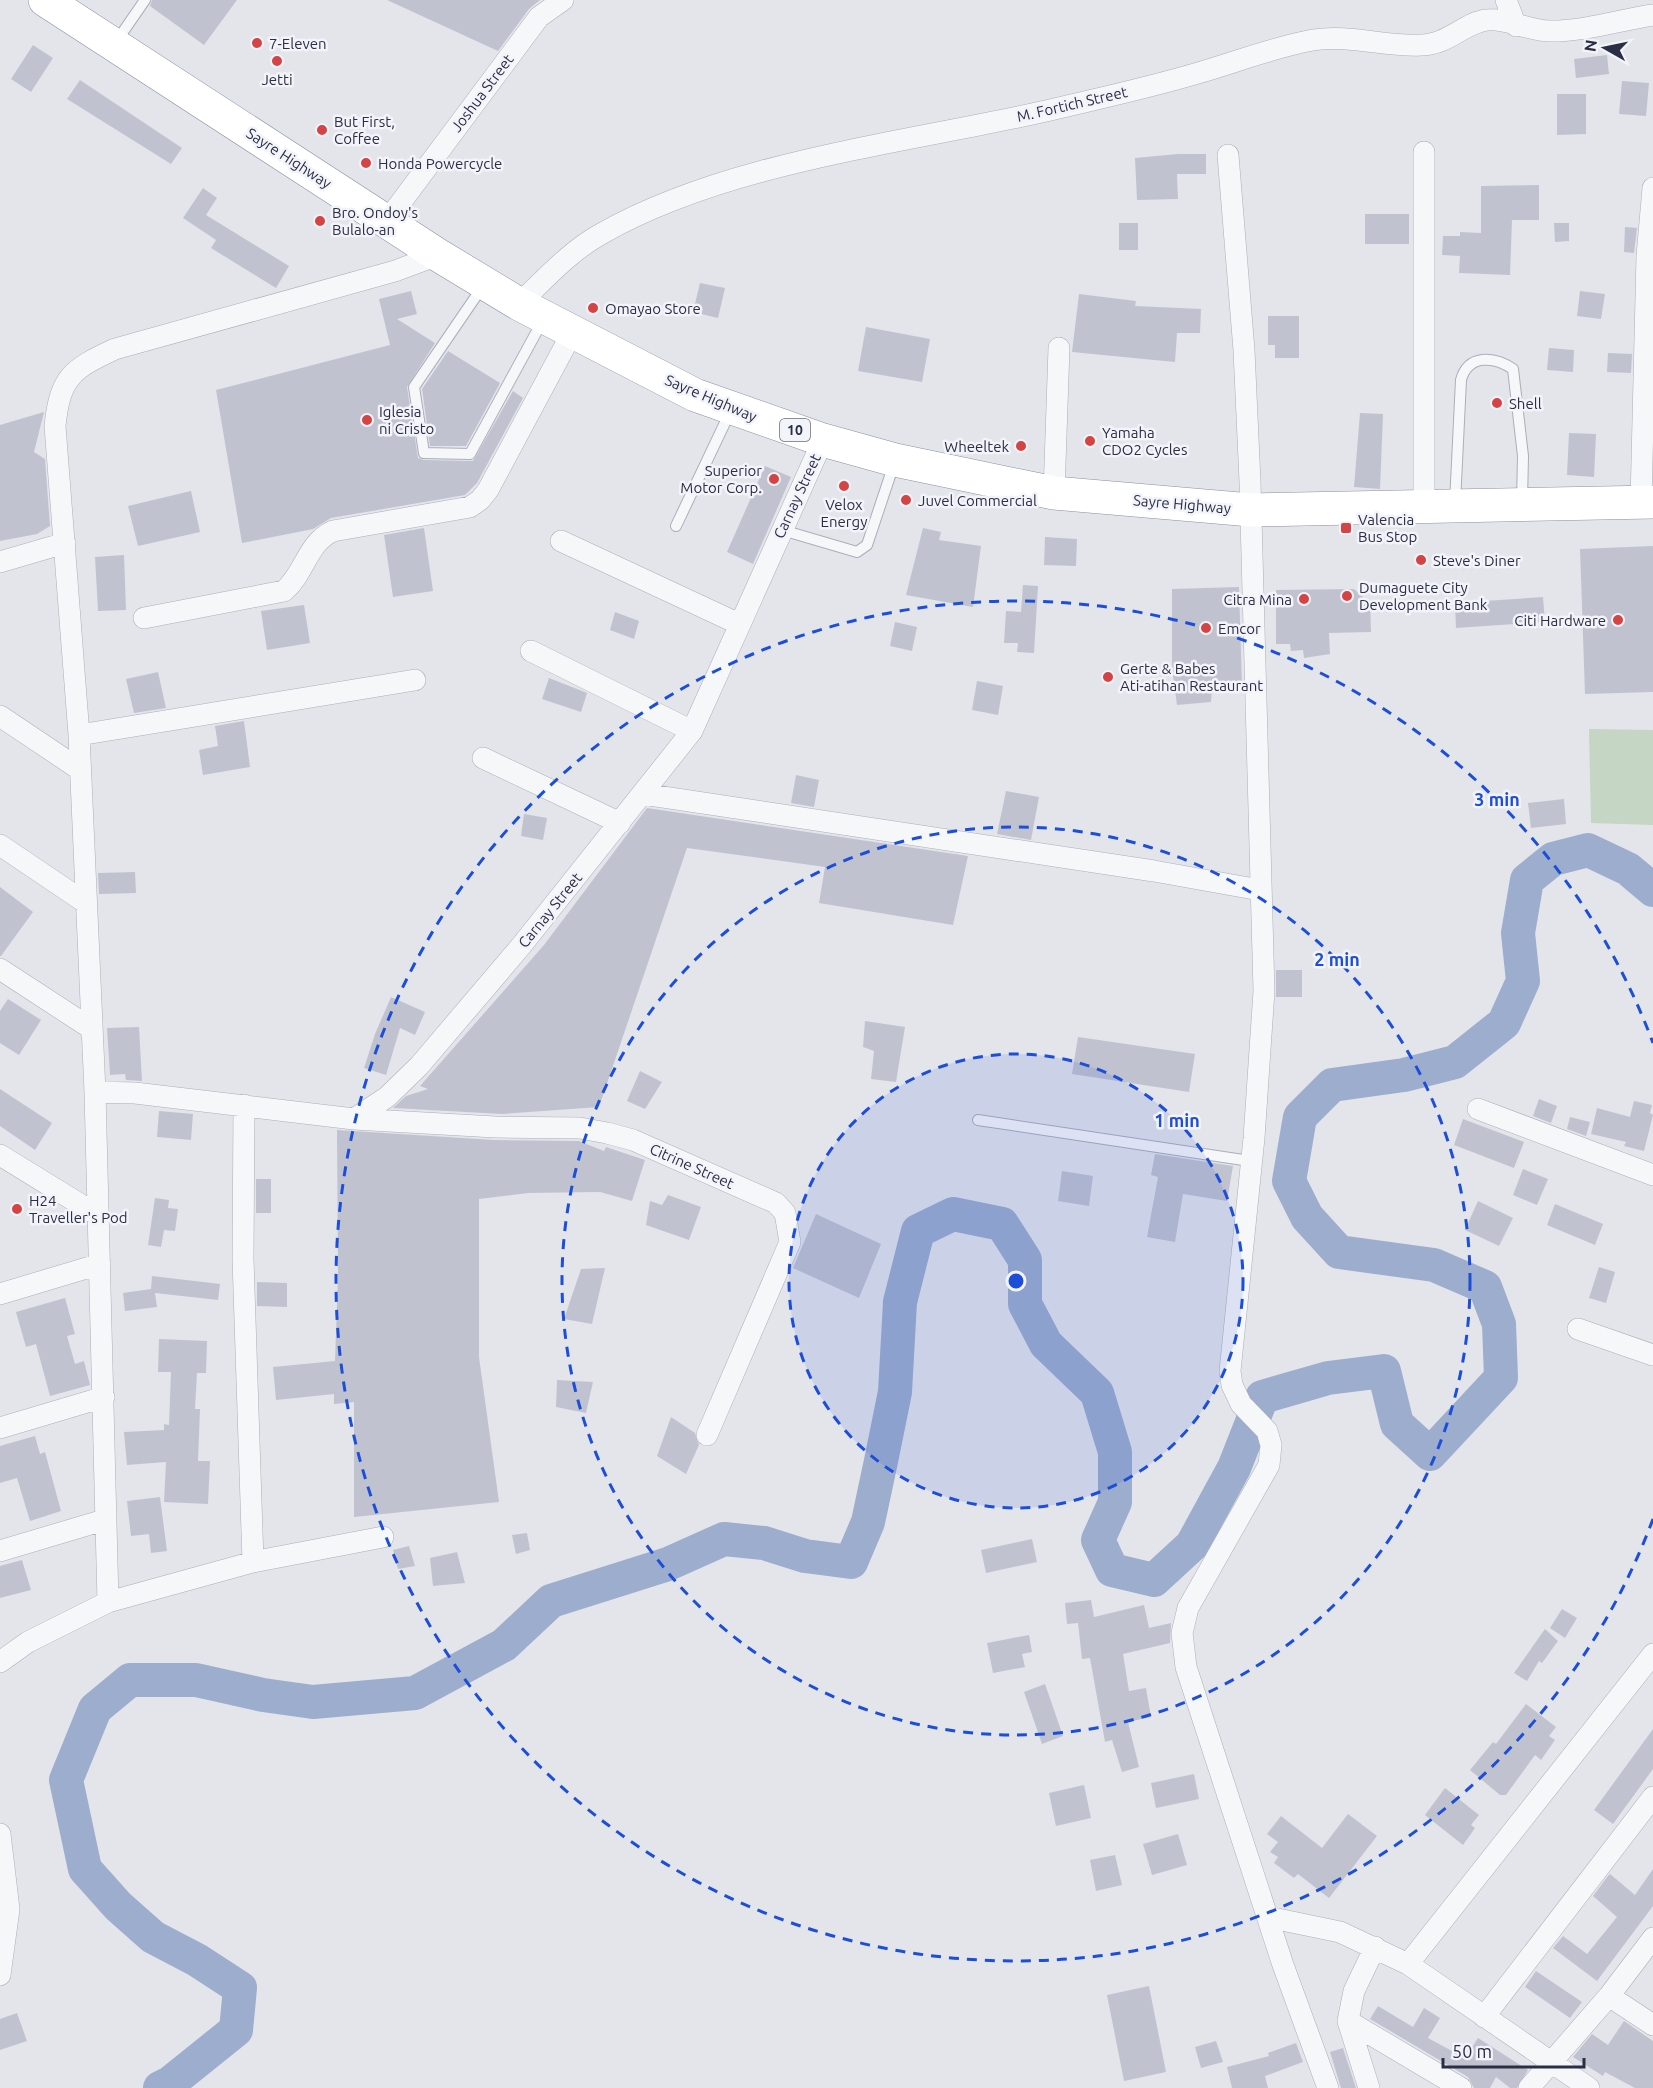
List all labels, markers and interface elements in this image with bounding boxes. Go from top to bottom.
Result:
north arrow [1575,18,1635,78]
place label: 7-Eleven [269,35,327,52]
marker: 7-Eleven [250,36,264,50]
text: N [1580,38,1600,53]
street label: Joshua Street [447,51,517,135]
marker: Jetti [270,54,284,68]
place label: Jetti [261,71,293,88]
street label: M. Fortich Street [1015,83,1129,125]
place label: But First, Coffee [334,113,395,147]
marker: But First, Coffee [315,123,329,137]
street label: Sayre Highway [243,124,335,192]
place label: Honda Powercycle [378,155,502,172]
marker: Honda Powercycle [359,156,373,170]
place label: Bro. Ondoy's Bulalo-an [332,204,418,238]
marker: Bro. Ondoy's Bulalo-an [313,214,327,228]
place label: Omayao Store [605,300,701,317]
marker: Omayao Store [586,301,600,315]
street label: Sayre Highway [663,371,759,425]
place label: Shell [1509,395,1542,412]
marker: Shell [1490,396,1504,410]
place label: Iglesia ni Cristo [379,403,434,437]
marker: Iglesia ni Cristo [360,413,374,427]
road number: 10 [780,419,810,441]
place label: Yamaha CDO2 Cycles [1102,424,1187,458]
marker: Yamaha CDO2 Cycles [1083,434,1097,448]
place label: Wheeltek [944,438,1009,455]
marker: Wheeltek [1014,439,1028,453]
street label: Carnay Street [770,451,824,541]
place label: Superior Motor Corp. [680,462,762,496]
marker: Superior Motor Corp. [767,472,781,486]
marker: Velox Energy [837,479,851,493]
street label: Sayre Highway [1132,491,1232,517]
place label: Juvel Commercial [918,492,1037,509]
marker: Juvel Commercial [899,493,913,507]
place label: Velox Energy [821,496,867,530]
place label: Valencia Bus Stop [1358,511,1417,545]
marker: Valencia Bus Stop [1339,521,1353,535]
place label: Steve's Diner [1433,552,1521,569]
marker: Steve's Diner [1414,553,1428,567]
place label: Dumaguete City Development Bank [1359,579,1488,613]
marker: Dumaguete City Development Bank [1340,589,1354,603]
place label: Citra Mina [1223,591,1292,608]
marker: Citra Mina [1297,592,1311,606]
place label: Citi Hardware [1514,612,1606,629]
marker: Citi Hardware [1611,613,1625,627]
place label: Emcor [1218,620,1261,637]
marker: Emcor [1199,621,1213,635]
place label: Gerte & Babes Ati-atihan Restaurant [1120,660,1263,694]
marker: Gerte & Babes Ati-atihan Restaurant [1101,670,1115,684]
text: 3 min [1474,789,1520,809]
street label: Carnay Street [515,869,585,951]
text: 2 min [1314,949,1360,969]
text: 1 min [1154,1110,1200,1130]
street label: Citrine Street [647,1140,737,1192]
place label: H24 Traveller's Pod [29,1192,128,1226]
marker: H24 Traveller's Pod [10,1202,24,1216]
centre of rings [1006,1271,1026,1291]
scale bar [1443,2031,1584,2069]
text: 50 m [1452,2041,1492,2061]

